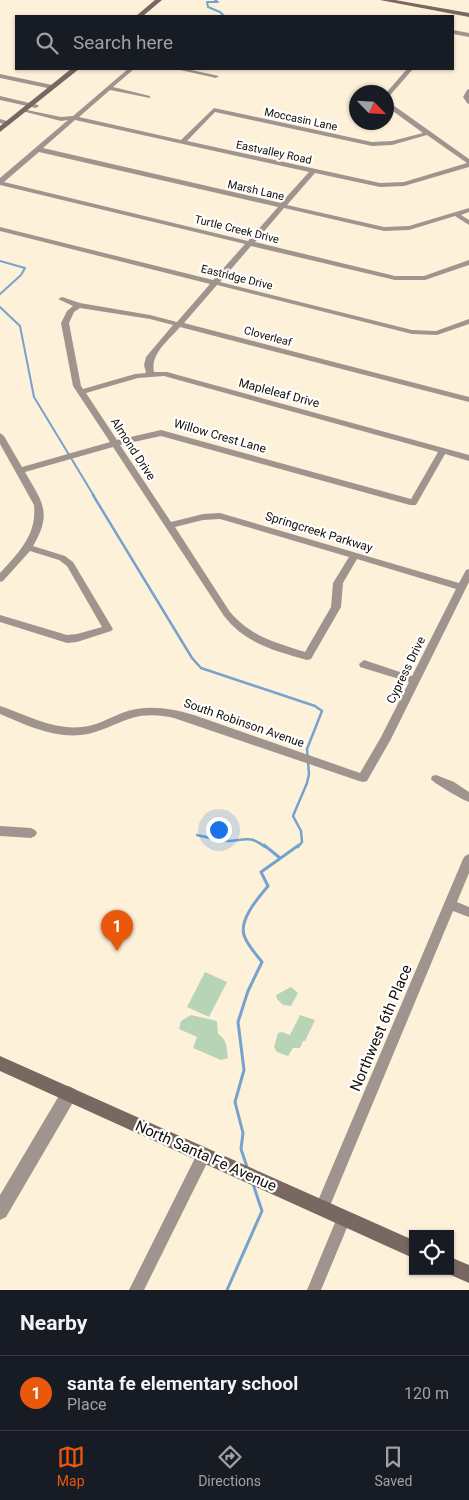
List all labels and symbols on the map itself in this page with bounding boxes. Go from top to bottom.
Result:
north arrow [349,85,394,130]
street label: Moccasin Lane [263,105,339,134]
street label: Eastvalley Road [235,138,313,167]
street label: Marsh Lane [226,178,286,203]
street label: Turtle Creek Drive [193,213,281,246]
street label: Eastridge Drive [200,262,274,293]
street label: Cloverleaf [242,324,293,349]
street label: Mapleleaf Drive [237,376,321,410]
street label: Almond Drive [108,415,158,483]
street label: Willow Crest Lane [172,416,268,456]
street label: Springcreek Parkway [264,509,375,555]
street label: Cypress Drive [384,634,428,706]
street label: South Robinson Avenue [182,696,306,750]
your location [206,817,232,843]
pin: 1 [101,910,133,951]
street label: Northwest 6th Place [346,962,416,1094]
street label: North Santa Fe Avenue [133,1117,279,1195]

